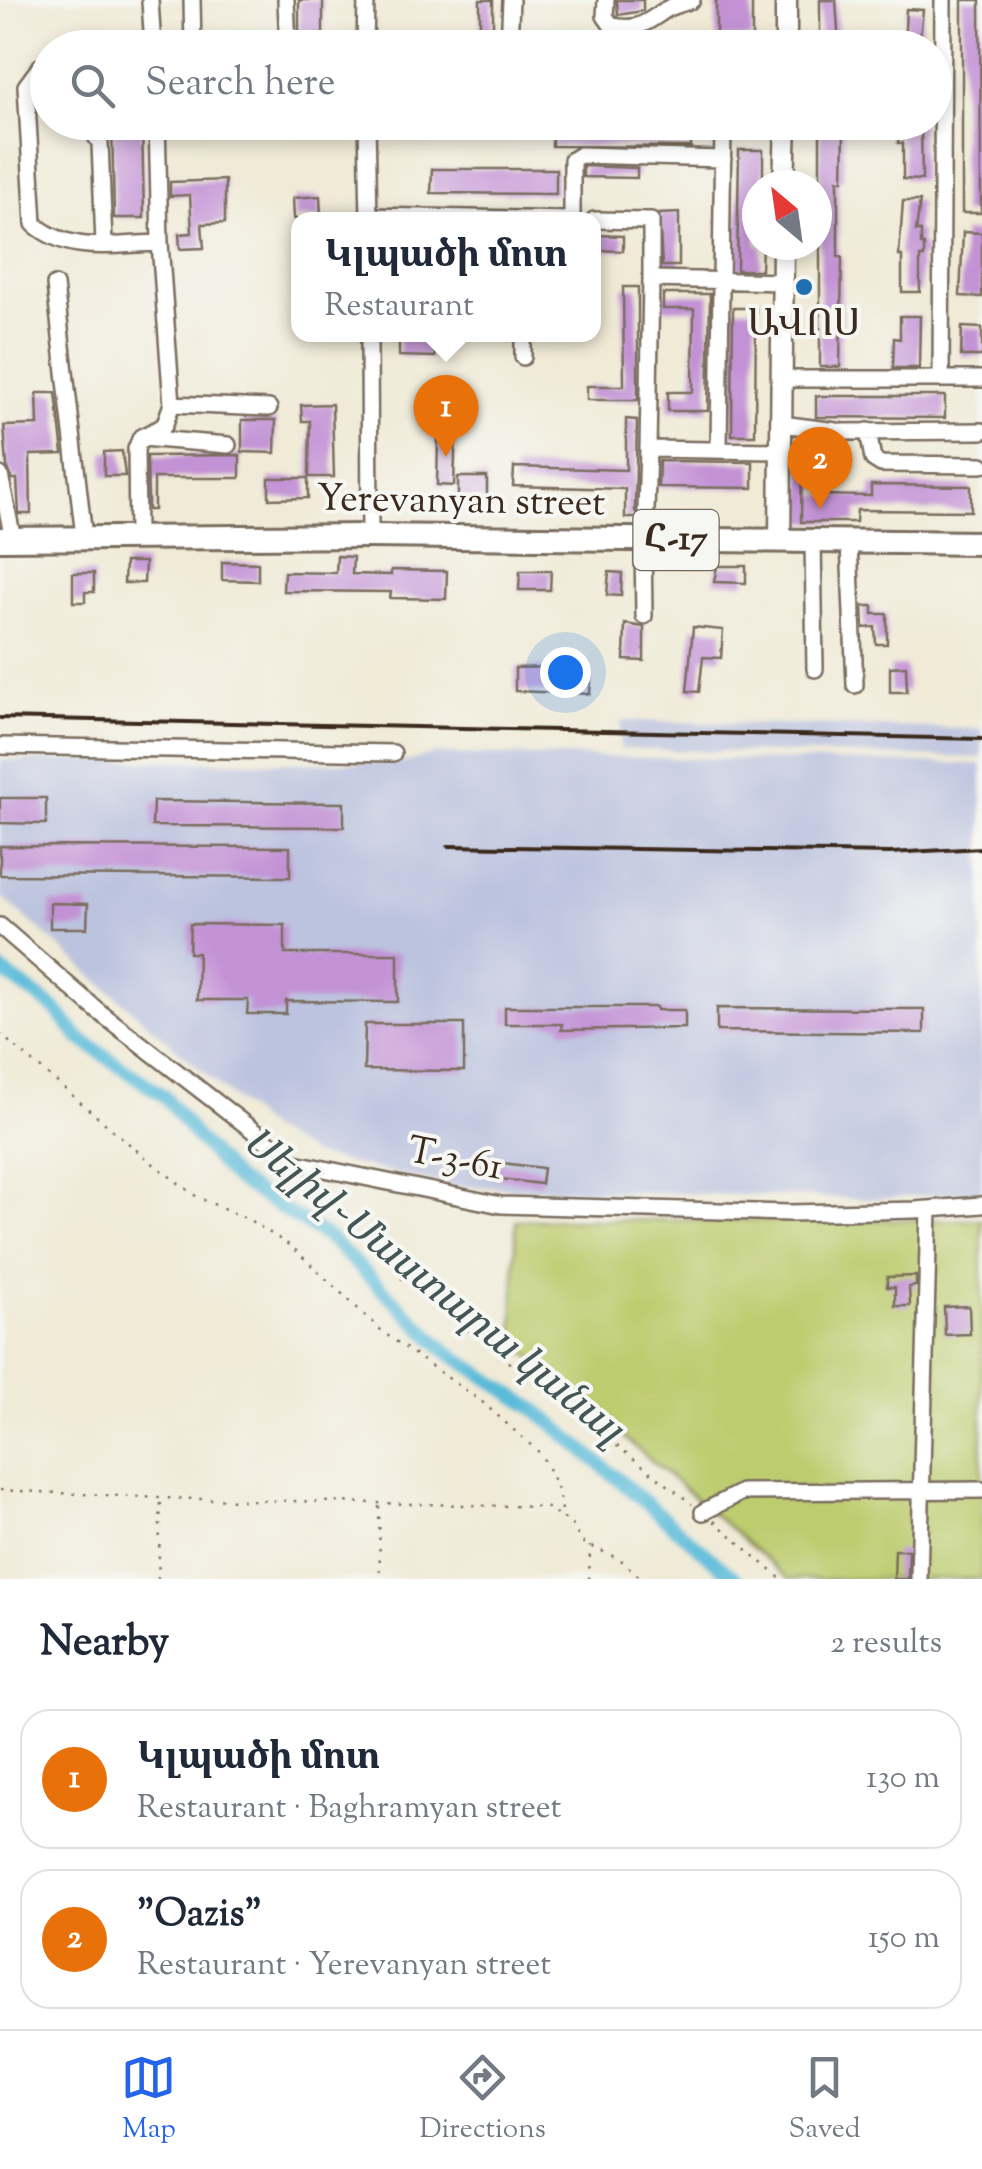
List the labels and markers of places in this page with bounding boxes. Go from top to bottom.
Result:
marker: ԱՎՈՍ [793,276,815,298]
place label: ԱՎՈՍ [747,299,861,353]
pin: 1 [414,374,478,457]
pin: 2 [788,426,852,509]

